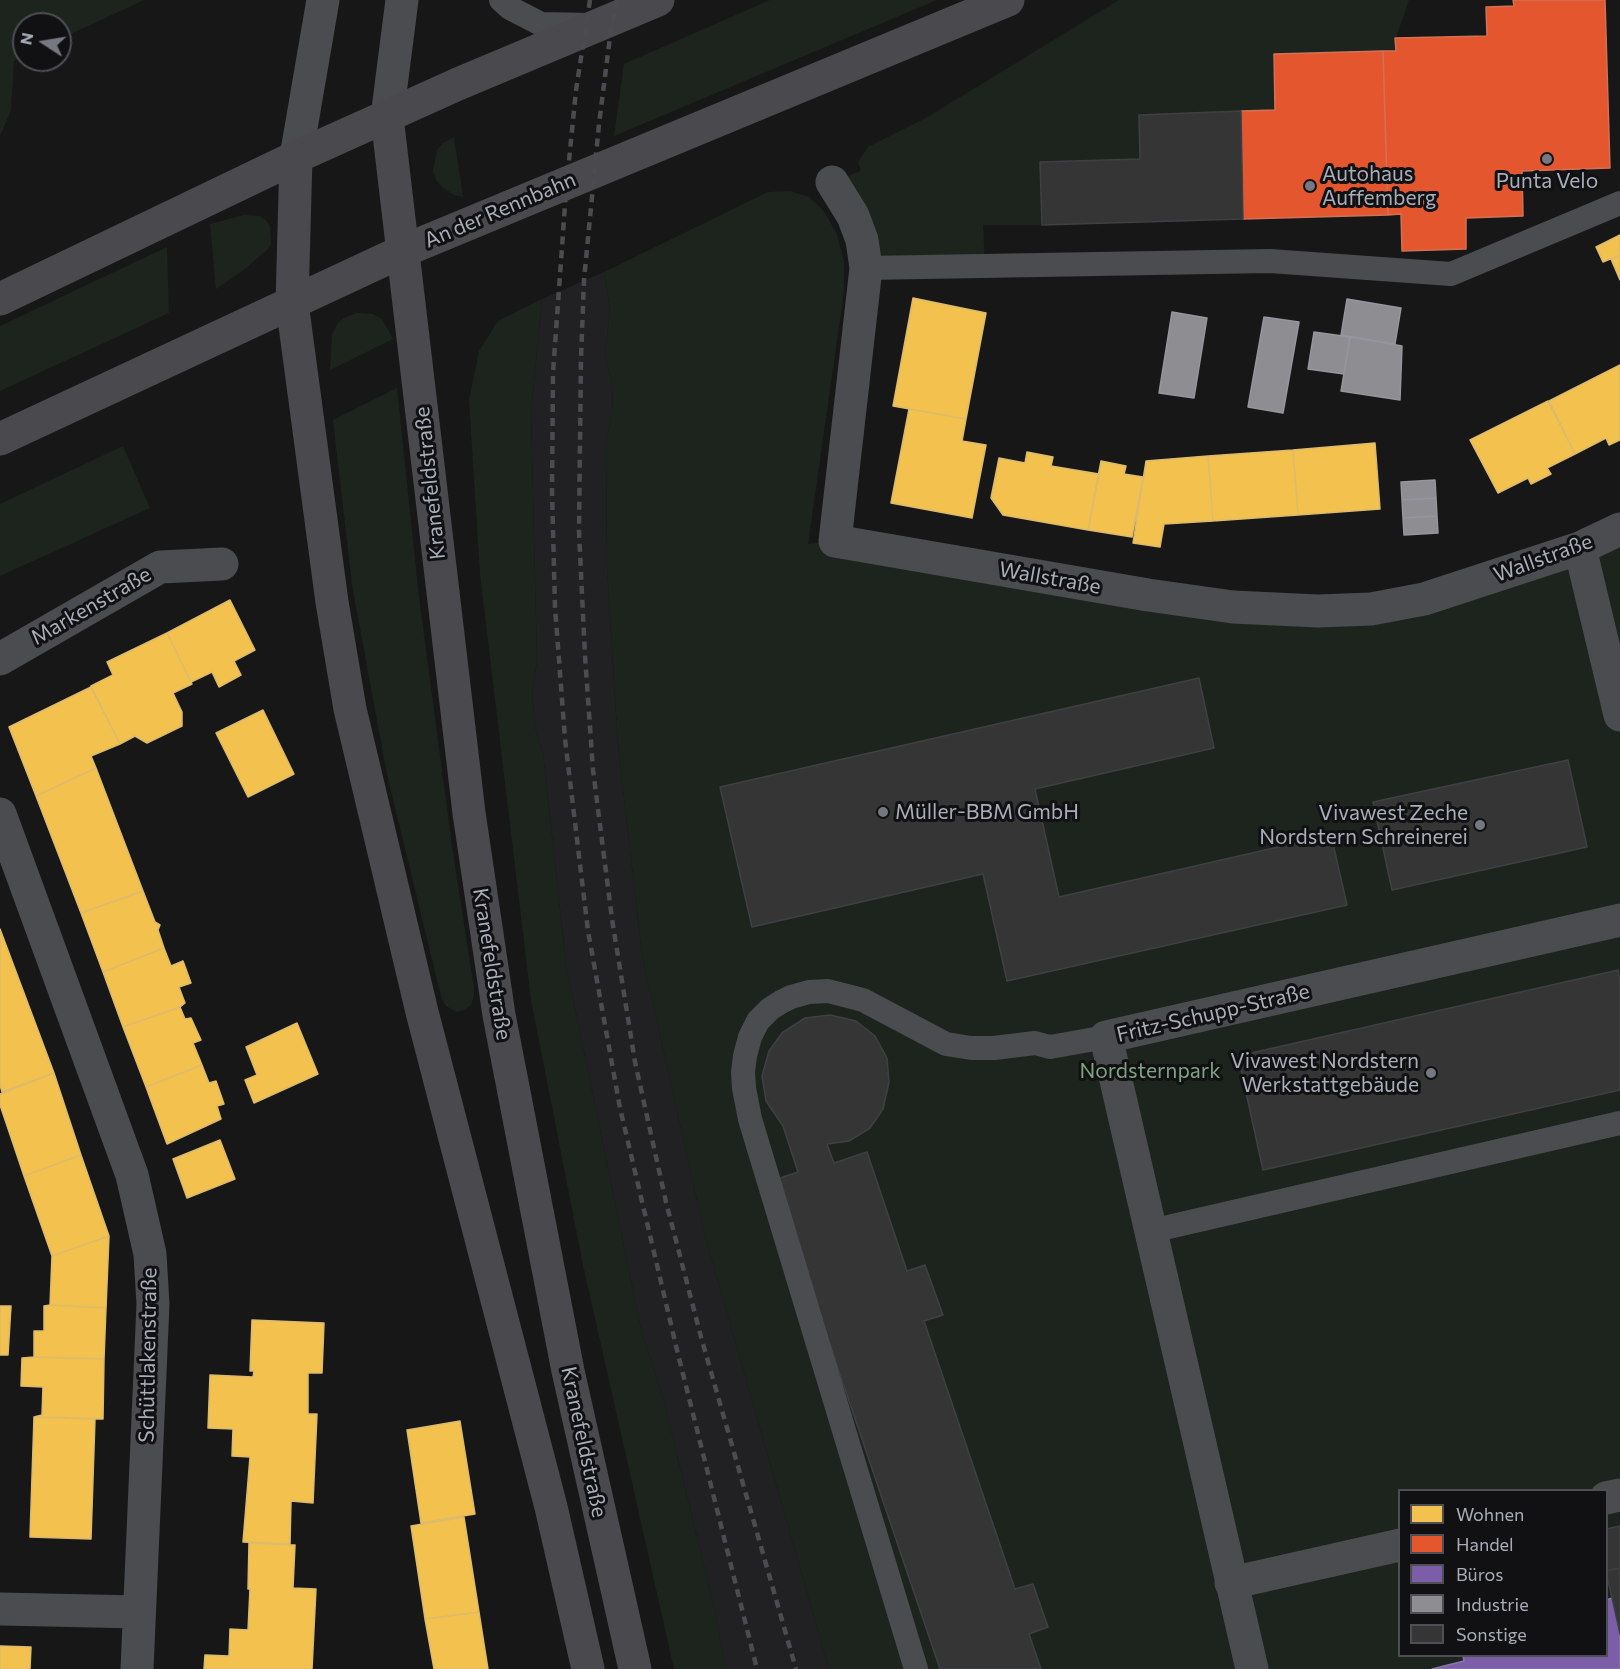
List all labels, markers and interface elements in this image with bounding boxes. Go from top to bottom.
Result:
north arrow [12,12,72,72]
text: N [15,31,36,46]
marker: Punta Velo [1540,152,1554,166]
place label: Autohaus Auffemberg [1322,161,1436,211]
street label: An der Rennbahn [420,167,580,253]
place label: Punta Velo [1496,168,1598,194]
marker: Autohaus Auffemberg [1303,179,1317,193]
street label: Kranefeldstraße [409,405,451,561]
street label: Wallstraße [1490,529,1596,587]
street label: Wallstraße [997,557,1103,599]
street label: Markenstraße [27,561,155,651]
place label: Müller-BBM GmbH [895,799,1079,825]
place label: Vivawest Zeche Nordstern Schreinerei [1259,800,1468,850]
marker: Müller-BBM GmbH [876,805,890,819]
marker: Vivawest Zeche Nordstern Schreinerei [1473,818,1487,832]
street label: Kranefeldstraße [468,886,516,1042]
street label: Fritz-Schupp-Straße [1114,979,1312,1047]
place label: Vivawest Nordstern Werkstattgebäude [1230,1048,1419,1098]
park label: Nordsternpark [1079,1058,1221,1084]
marker: Vivawest Nordstern Werkstattgebäude [1424,1066,1438,1080]
street label: Schüttlakenstraße [134,1267,162,1443]
street label: Kranefeldstraße [556,1364,612,1520]
legend [1398,1489,1608,1657]
text: Wohnen [1456,1503,1524,1525]
text: Handel [1456,1533,1514,1555]
text: Büros [1456,1563,1503,1585]
text: Industrie [1456,1593,1529,1615]
text: Sonstige [1456,1623,1527,1645]

